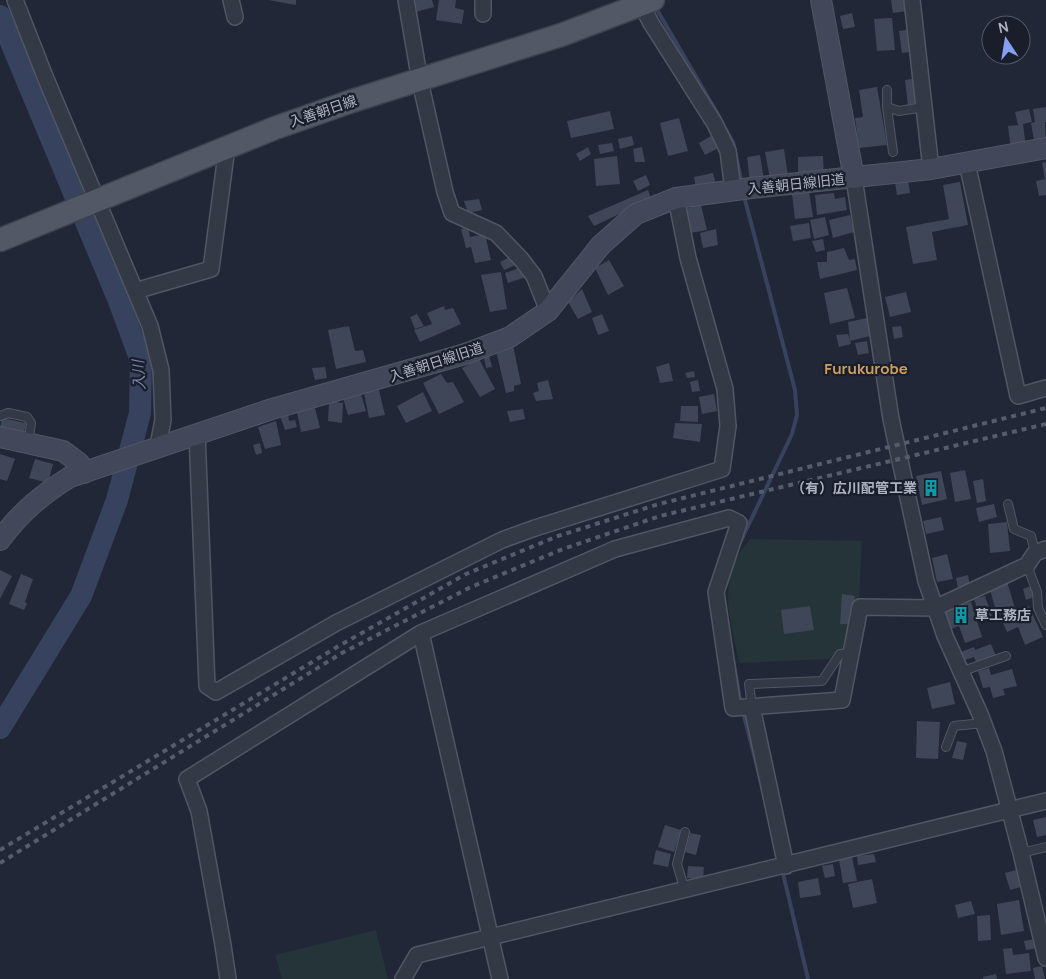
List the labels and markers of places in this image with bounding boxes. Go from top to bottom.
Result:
place label: （有）広川配管工業 [791,478,917,497]
building icon: （有）広川配管工業 [921,478,941,498]
building icon: 草工務店 [951,605,971,625]
place label: 草工務店 [975,605,1031,624]

